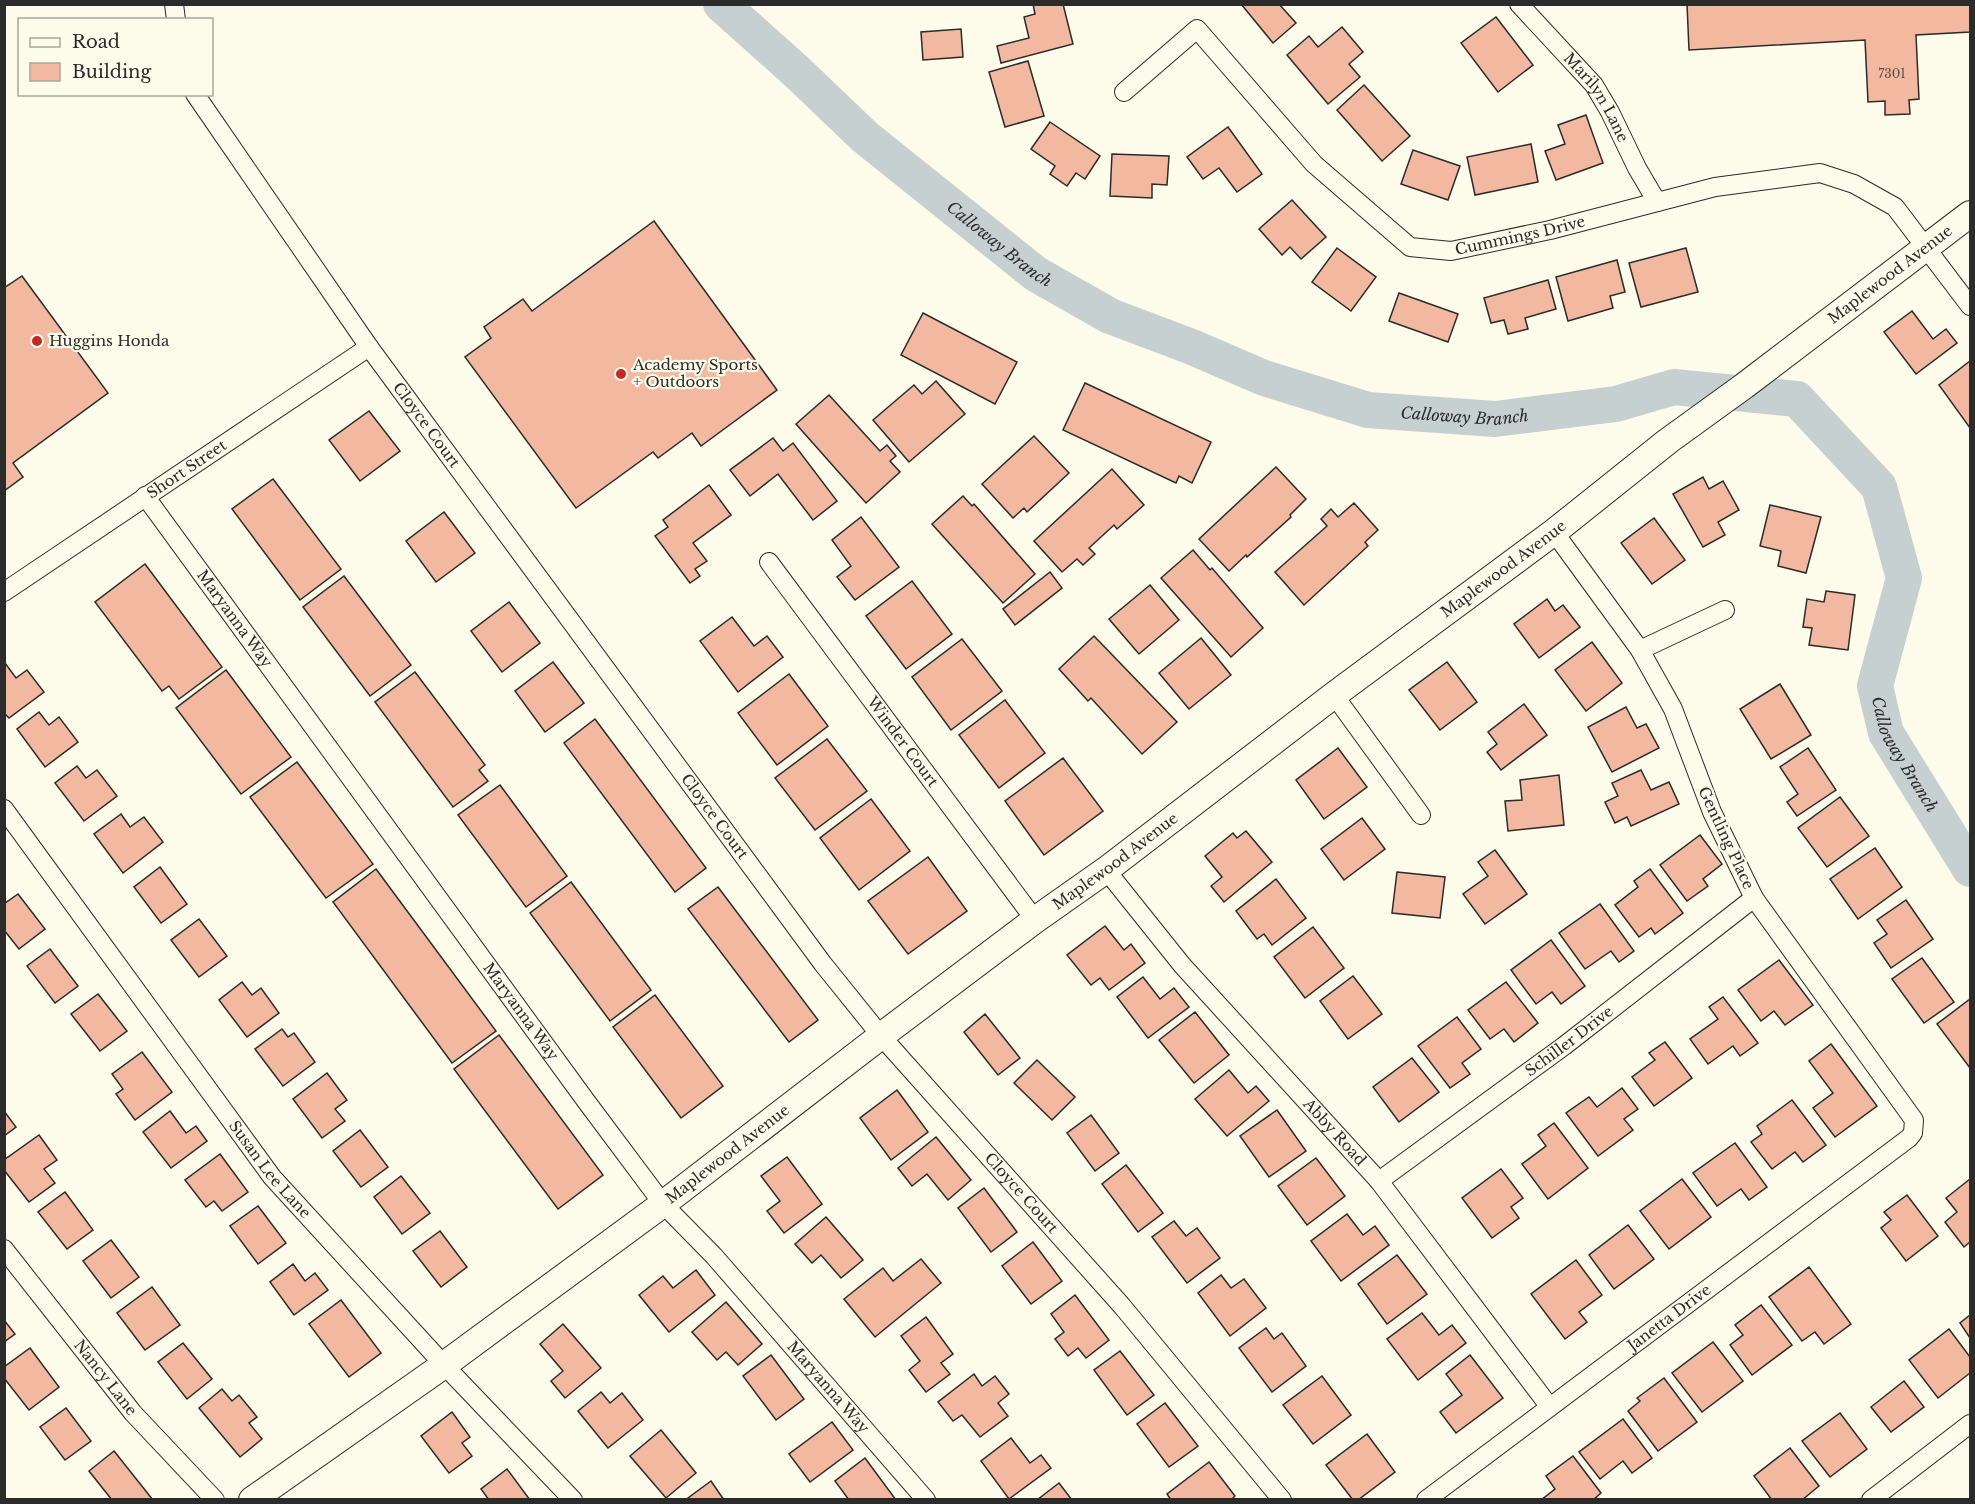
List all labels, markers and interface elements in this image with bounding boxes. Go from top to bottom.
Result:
legend [18,18,213,96]
text: Road [72,31,120,53]
street label: Marilyn Lane [1560,49,1633,145]
text: Building [72,61,151,83]
house number: 7301 [1878,66,1906,81]
water label: Calloway Branch [943,197,1056,291]
street label: Cummings Drive [1453,211,1587,259]
street label: Maplewood Avenue [1824,221,1956,328]
place label: Huggins Honda [49,331,170,350]
marker: Huggins Honda [30,334,44,348]
place label: Academy Sports + Outdoors [632,355,758,391]
marker: Academy Sports + Outdoors [614,367,628,381]
street label: Cloyce Court [389,378,465,472]
water label: Calloway Branch [1400,402,1530,429]
street label: Short Street [143,435,230,503]
street label: Maplewood Avenue [1437,516,1570,622]
street label: Maryanna Way [193,566,277,671]
street label: Winder Court [863,692,943,791]
water label: Calloway Branch [1868,694,1942,816]
street label: Cloyce Court [677,770,753,863]
street label: Gentling Place [1694,783,1759,892]
street label: Maplewood Avenue [1049,808,1182,914]
street label: Maryanna Way [479,959,563,1064]
street label: Schiller Drive [1521,1001,1617,1080]
street label: Abby Road [1299,1094,1370,1169]
street label: Maplewood Avenue [661,1100,793,1208]
street label: Susan Lee Lane [225,1117,315,1222]
street label: Cloyce Court [981,1149,1063,1237]
street label: Janetta Drive [1622,1280,1714,1356]
street label: Nancy Lane [70,1336,141,1419]
street label: Maryanna Way [783,1337,874,1437]

